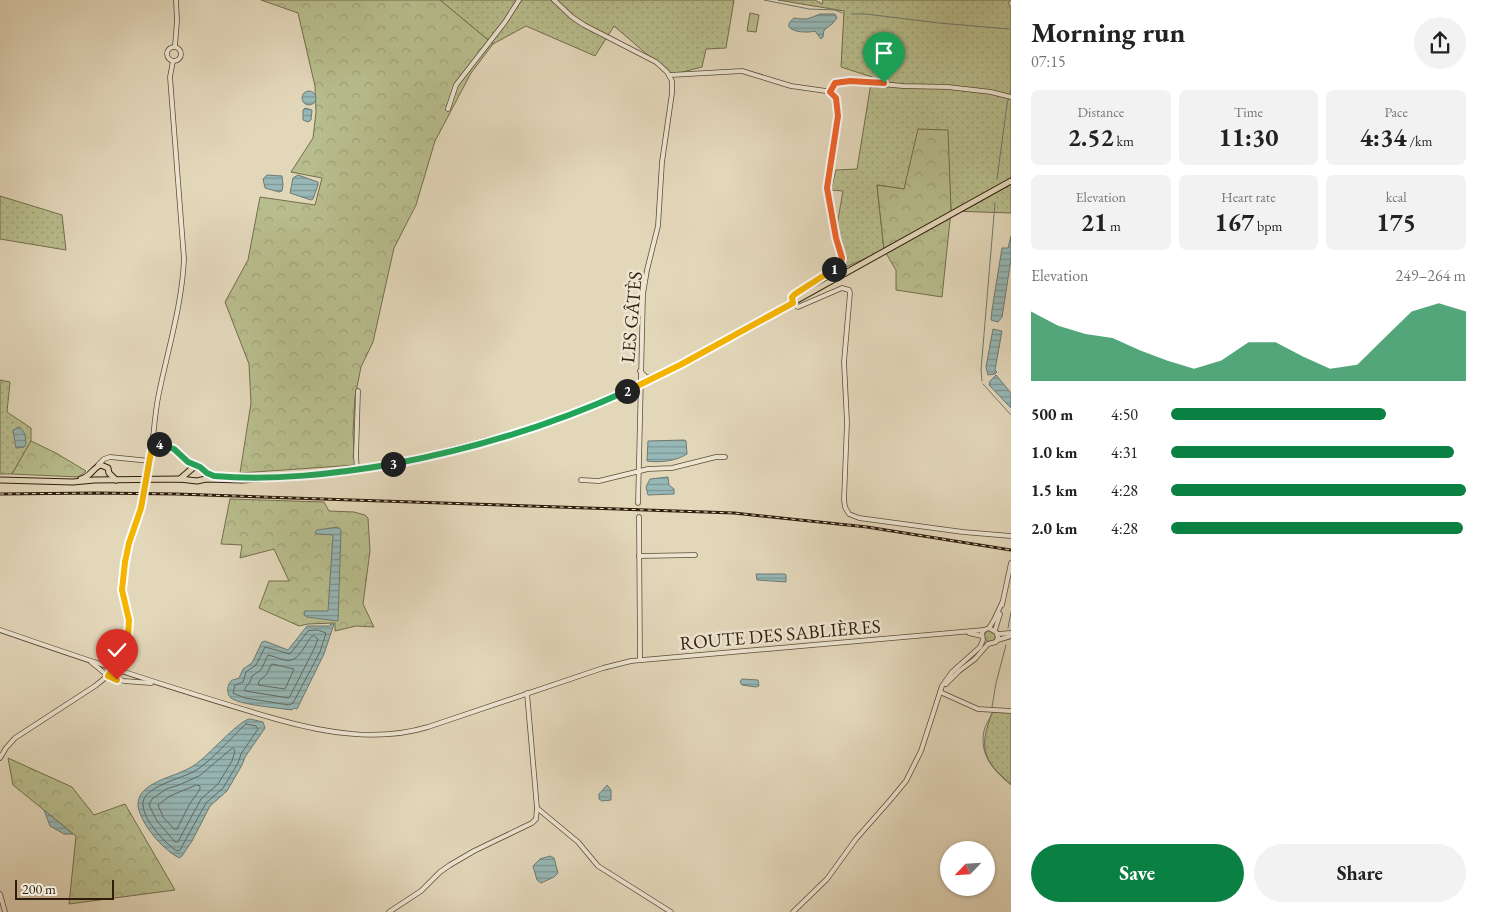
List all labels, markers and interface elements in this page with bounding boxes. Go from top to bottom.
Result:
text: Morning run [1031,14,1185,50]
button: share [1414,17,1466,69]
pin [863,32,905,83]
icon: arrive [870,39,898,67]
text: 07:15 [1031,51,1066,72]
text: Distance [1077,103,1124,121]
text: Time [1234,103,1263,121]
text: Pace [1384,103,1408,121]
text: 2.52 [1068,121,1114,153]
text: 11:30 [1219,121,1278,153]
text: 4:34 [1360,121,1407,153]
text: km [1114,132,1134,150]
text: /km [1407,132,1432,150]
text: Elevation [1076,188,1126,206]
text: Heart rate [1221,188,1276,206]
text: kcal [1386,188,1407,206]
text: 21 [1081,206,1107,238]
text: 167 [1215,206,1254,238]
text: 175 [1376,206,1416,238]
text: m [1107,217,1121,235]
text: bpm [1254,217,1282,235]
pin: 1 [822,256,846,282]
text: 1 [831,260,838,278]
text: Elevation [1031,265,1089,286]
text: 249–264 m [1395,265,1466,286]
street label: LES GÂTÈS [615,270,648,364]
pin: 2 [614,378,640,404]
text: 2 [624,382,631,400]
text: 500 m [1031,404,1073,425]
text: 4:50 [1111,404,1138,425]
pin: 4 [146,432,172,456]
text: 4 [156,435,163,453]
text: 1.0 km [1031,442,1077,463]
text: 4:31 [1111,442,1138,463]
pin: 3 [380,452,406,476]
text: 3 [390,455,397,473]
text: 1.5 km [1031,480,1077,501]
text: 4:28 [1111,480,1138,501]
text: 2.0 km [1031,518,1077,539]
text: 4:28 [1111,518,1138,539]
street label: ROUTE DES SABLIÈRES [679,613,882,656]
pin [96,629,138,680]
icon: check [103,636,131,664]
north arrow [940,841,995,896]
map controls [940,841,995,896]
button: Save [1031,844,1244,902]
button: Share [1254,844,1466,902]
scale bar [15,877,114,900]
text: 200 m [22,880,56,898]

